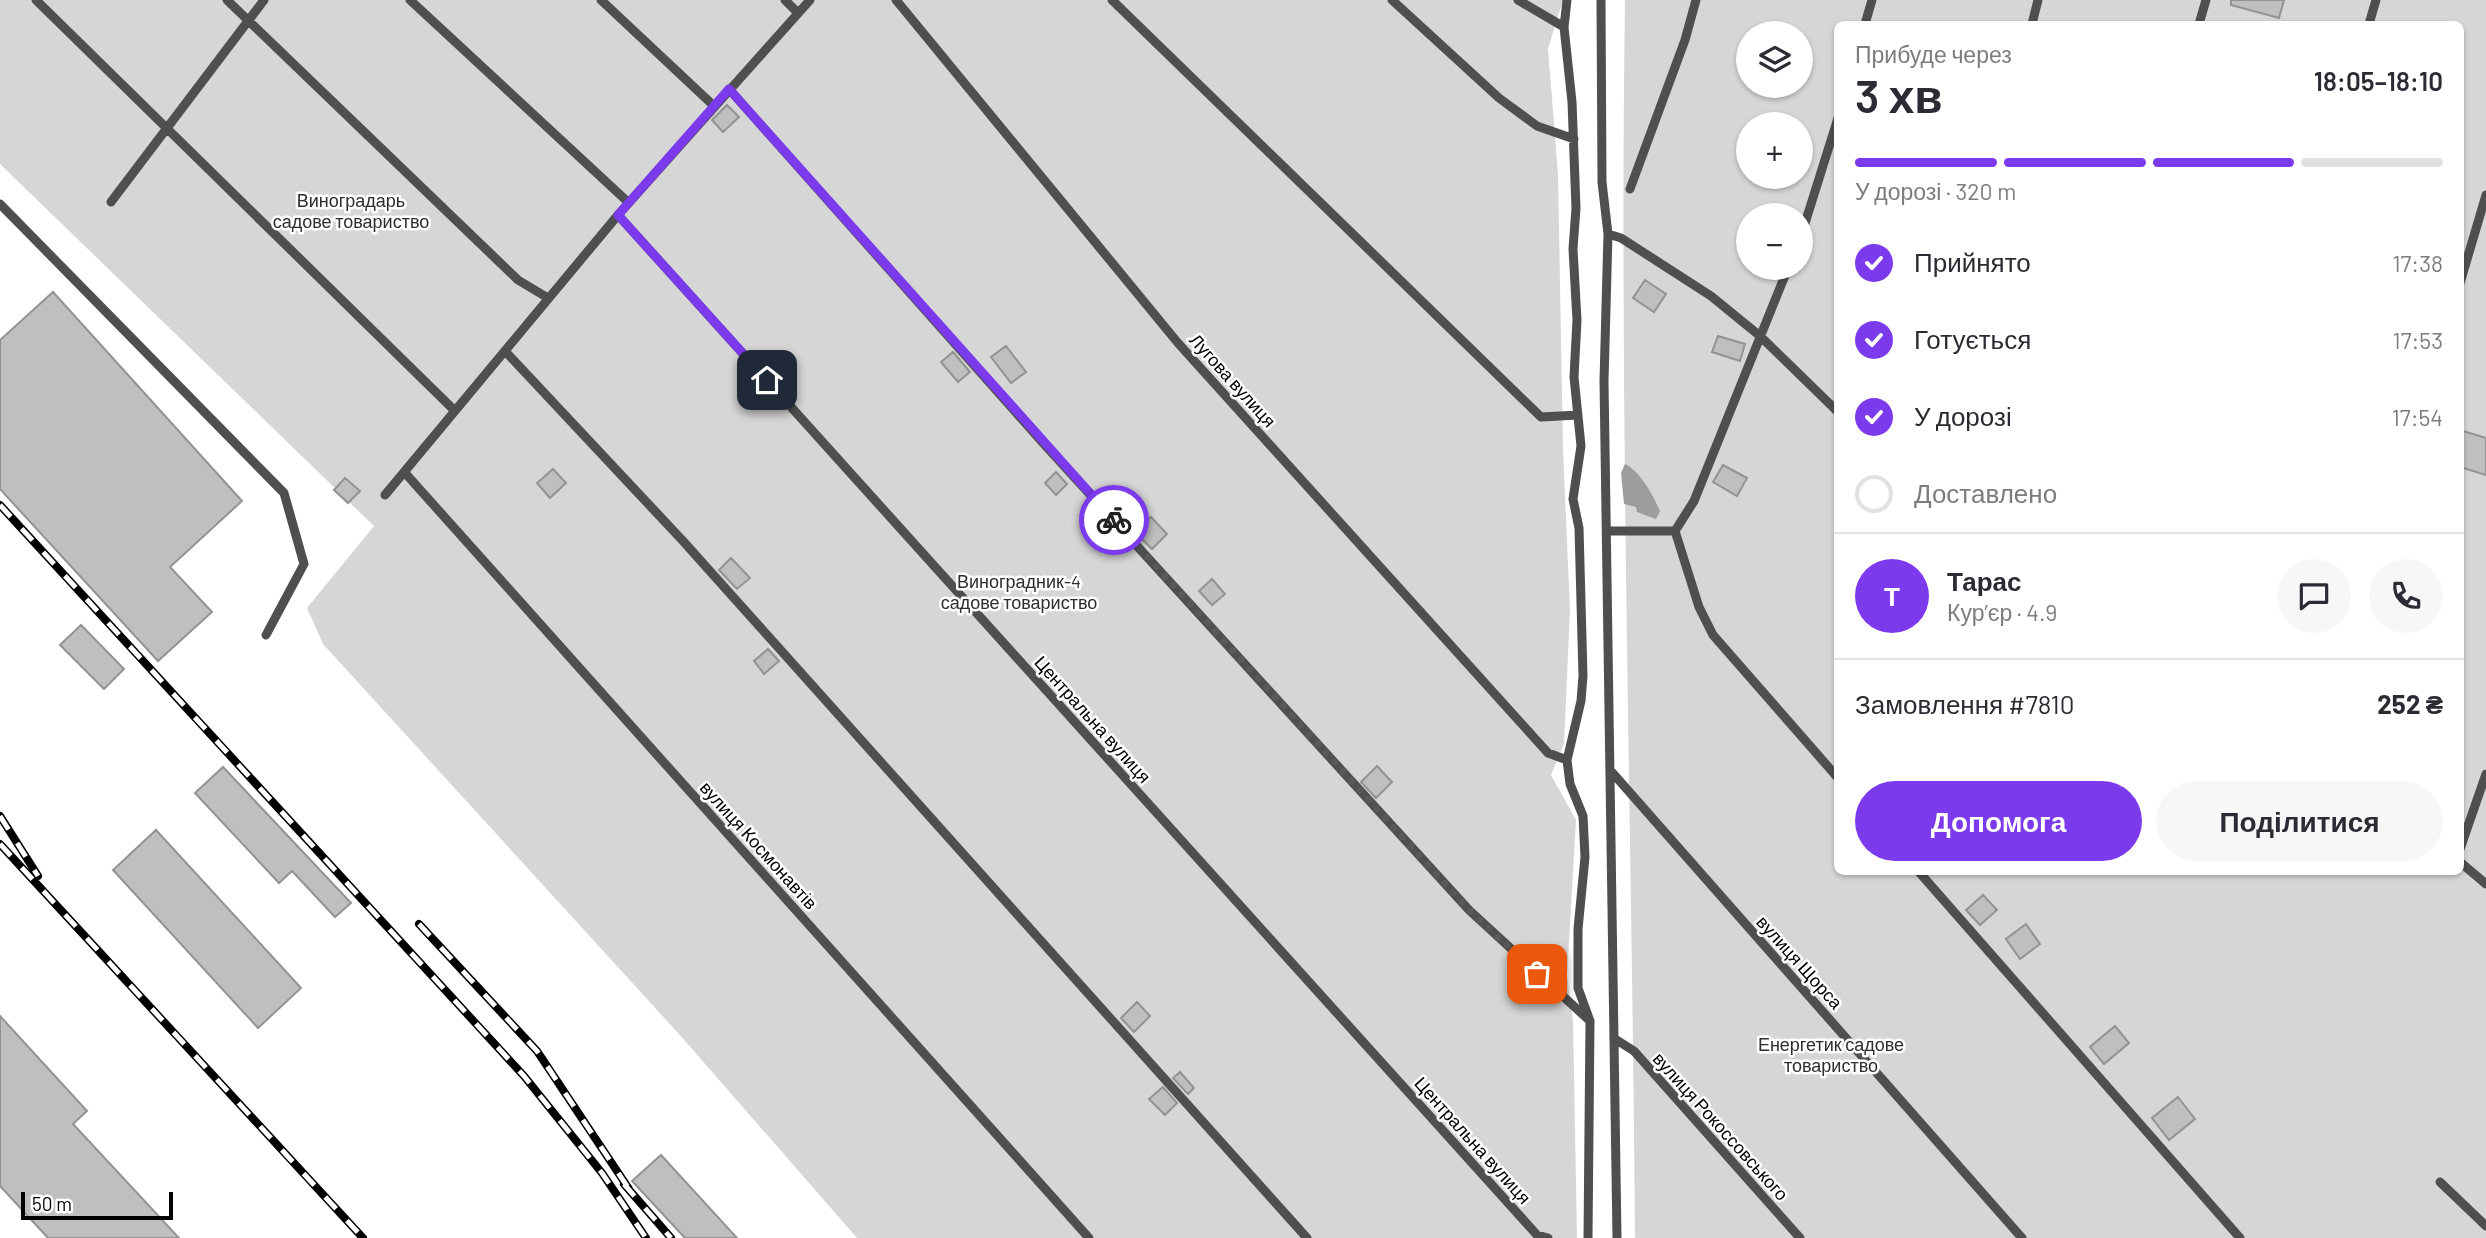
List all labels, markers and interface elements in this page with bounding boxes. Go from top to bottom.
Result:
map controls [1736,21,1813,280]
button: layers [1736,21,1813,98]
text: Прибуде через [1855,40,2012,68]
text: 18:05–18:10 [2314,65,2443,96]
text: 3 хв [1855,67,1943,122]
button: + [1736,112,1813,189]
text: У дорозі · 320 m [1855,177,2016,205]
park label: Виноградарь садове товариство [273,189,429,232]
button: − [1736,203,1813,280]
icon: check [1855,244,1893,282]
text: Прийнято [1914,246,2031,277]
text: 17:38 [2392,249,2443,277]
icon: check [1855,321,1893,359]
text: Готується [1914,323,2031,354]
text: 17:53 [2393,326,2443,354]
street label: Лугова вулиця [1185,329,1281,431]
pin [737,350,797,410]
icon: home [748,361,786,399]
icon: check [1855,398,1893,436]
text: У дорозі [1914,400,2012,431]
text: 17:54 [2392,403,2443,431]
text: Доставлено [1914,477,2057,508]
courier [1079,485,1149,555]
icon: bike [1095,501,1133,539]
button: chat [2277,559,2351,633]
button: phone [2369,559,2443,633]
text: Тарас [1947,565,2022,596]
park label: Виноградник-4 садове товариство [941,570,1097,613]
text: Т [1884,580,1900,611]
text: Кур’єр · 4.9 [1947,598,2057,626]
street label: Центральна вулиця [1030,651,1156,787]
text: Замовлення #7810 [1855,688,2074,719]
text: 252 ₴ [2377,688,2443,719]
street label: вулиця Космонавтів [696,776,822,914]
button: Допомога [1855,781,2142,861]
button: Поділитися [2156,781,2443,861]
street label: вулиця Щорса [1752,911,1848,1014]
pin [1507,944,1567,1004]
icon: bag [1518,955,1556,993]
park label: Енергетик садове товариство [1758,1033,1904,1076]
street label: вулиця Рокоссовського [1649,1047,1793,1205]
street label: Центральна вулиця [1410,1072,1536,1208]
scale bar [21,1189,173,1221]
text: 50 m [32,1192,72,1215]

